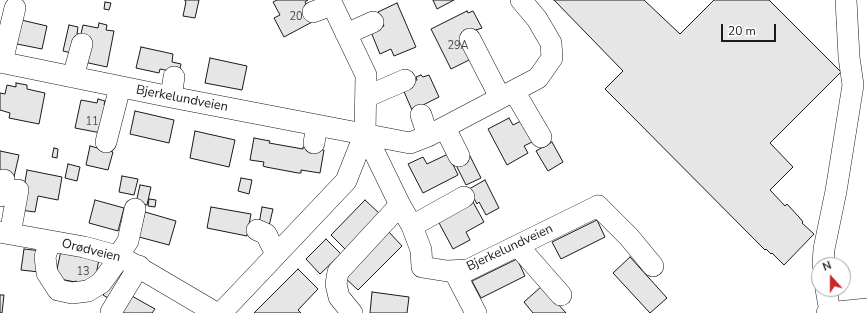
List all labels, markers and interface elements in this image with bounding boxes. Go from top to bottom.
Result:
house number: 20 [289,10,303,24]
scale bar [723,16,778,42]
text: 20 m [728,23,756,39]
house number: 29A [447,39,469,53]
street label: Bjerkelundveien [135,82,229,116]
house number: 11 [85,115,99,129]
street label: Bjerkelundveien [464,221,556,275]
street label: Orødveien [60,236,122,266]
north arrow [811,257,851,297]
text: N [820,258,833,275]
house number: 13 [76,265,90,279]

